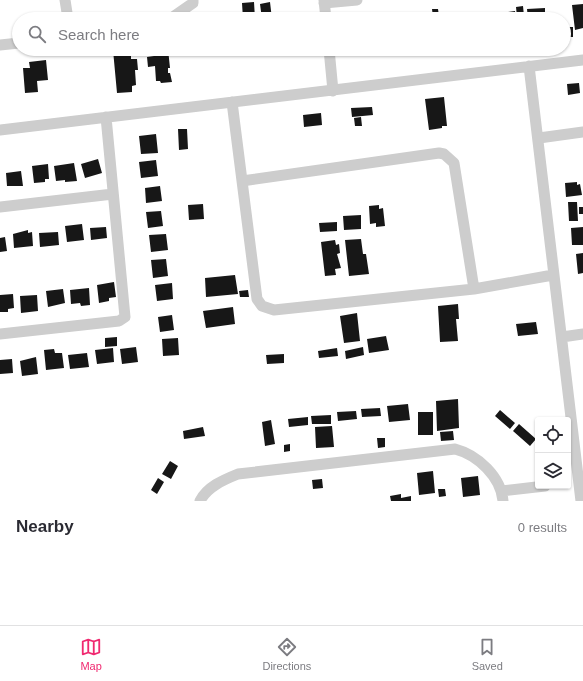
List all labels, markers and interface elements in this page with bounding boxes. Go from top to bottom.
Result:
search box [12,12,571,56]
icon: search [26,23,48,45]
text: Search here [58,26,140,43]
map controls [535,417,571,489]
button: locate [535,417,571,453]
button: layers [535,453,571,489]
text: Nearby [16,517,74,536]
text: 0 results [518,520,567,535]
tab: Map [80,636,102,672]
tab: Directions [262,636,311,672]
tab: Saved [472,636,503,672]

